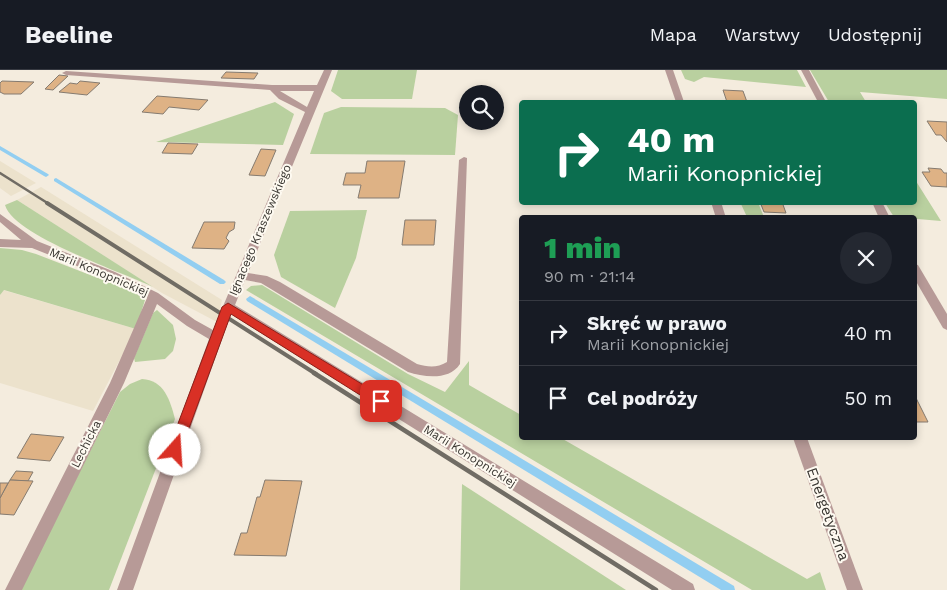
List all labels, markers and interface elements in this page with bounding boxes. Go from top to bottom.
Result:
text: Beeline [25,21,113,49]
text: Mapa [650,24,697,45]
text: Warstwy [725,24,800,45]
text: Udostępnij [828,24,922,45]
map controls [459,85,504,130]
button: search [459,85,504,130]
text: 40 m [627,119,715,161]
icon: right [544,120,609,185]
text: Marii Konopnickiej [627,161,822,186]
street label: Ignacego Kraszewskiego [226,162,294,298]
text: 1 min [544,230,621,265]
button: close [840,232,892,284]
street label: Marii Konopnickiej [47,245,151,299]
text: 90 m · 21:14 [544,267,635,286]
text: Skręć w prawo [587,312,727,335]
icon: right [544,319,572,347]
text: 40 m [844,322,892,345]
text: Marii Konopnickiej [587,335,729,354]
pin [360,380,402,422]
icon: arrive [544,384,572,412]
icon: arrive [367,387,395,415]
text: Cel podróży [587,387,697,410]
text: 50 m [845,387,892,410]
street label: Lechicka [68,418,104,470]
street label: Marii Konopnickiej [421,422,519,490]
position arrow [148,423,200,475]
street label: Energetyczna [803,465,853,564]

